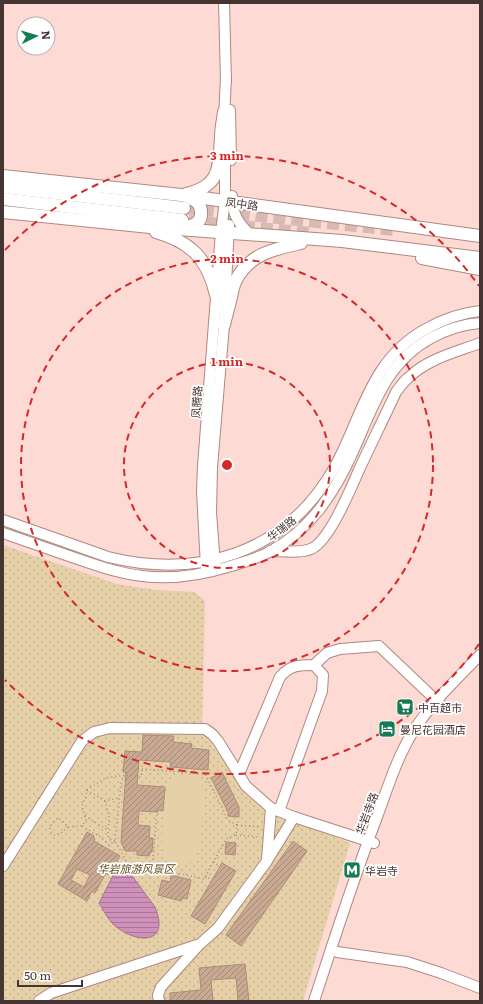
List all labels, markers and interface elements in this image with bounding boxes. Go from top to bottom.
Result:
north arrow [16,16,56,56]
text: N [39,30,55,40]
text: 3 min [210,146,245,164]
street label: 凤中路 [225,193,259,213]
text: 2 min [210,249,244,267]
text: 1 min [211,352,244,370]
street label: 凤腾路 [187,385,205,419]
centre of rings [220,458,234,472]
street label: 华瑞路 [263,512,299,544]
supermarket icon: 中百超市 [395,697,415,717]
place label: 中百超市 [418,699,462,715]
hotel icon: 曼尼花园酒店 [377,719,397,739]
place label: 曼尼花园酒店 [400,721,466,737]
street label: 华岩寺路 [351,790,381,836]
park label: 华岩旅游风景区 [98,860,176,876]
metro station icon: 华岩寺 [342,860,362,880]
place label: 华岩寺 [365,862,398,878]
scale bar [18,962,82,988]
text: 50 m [24,966,51,984]

